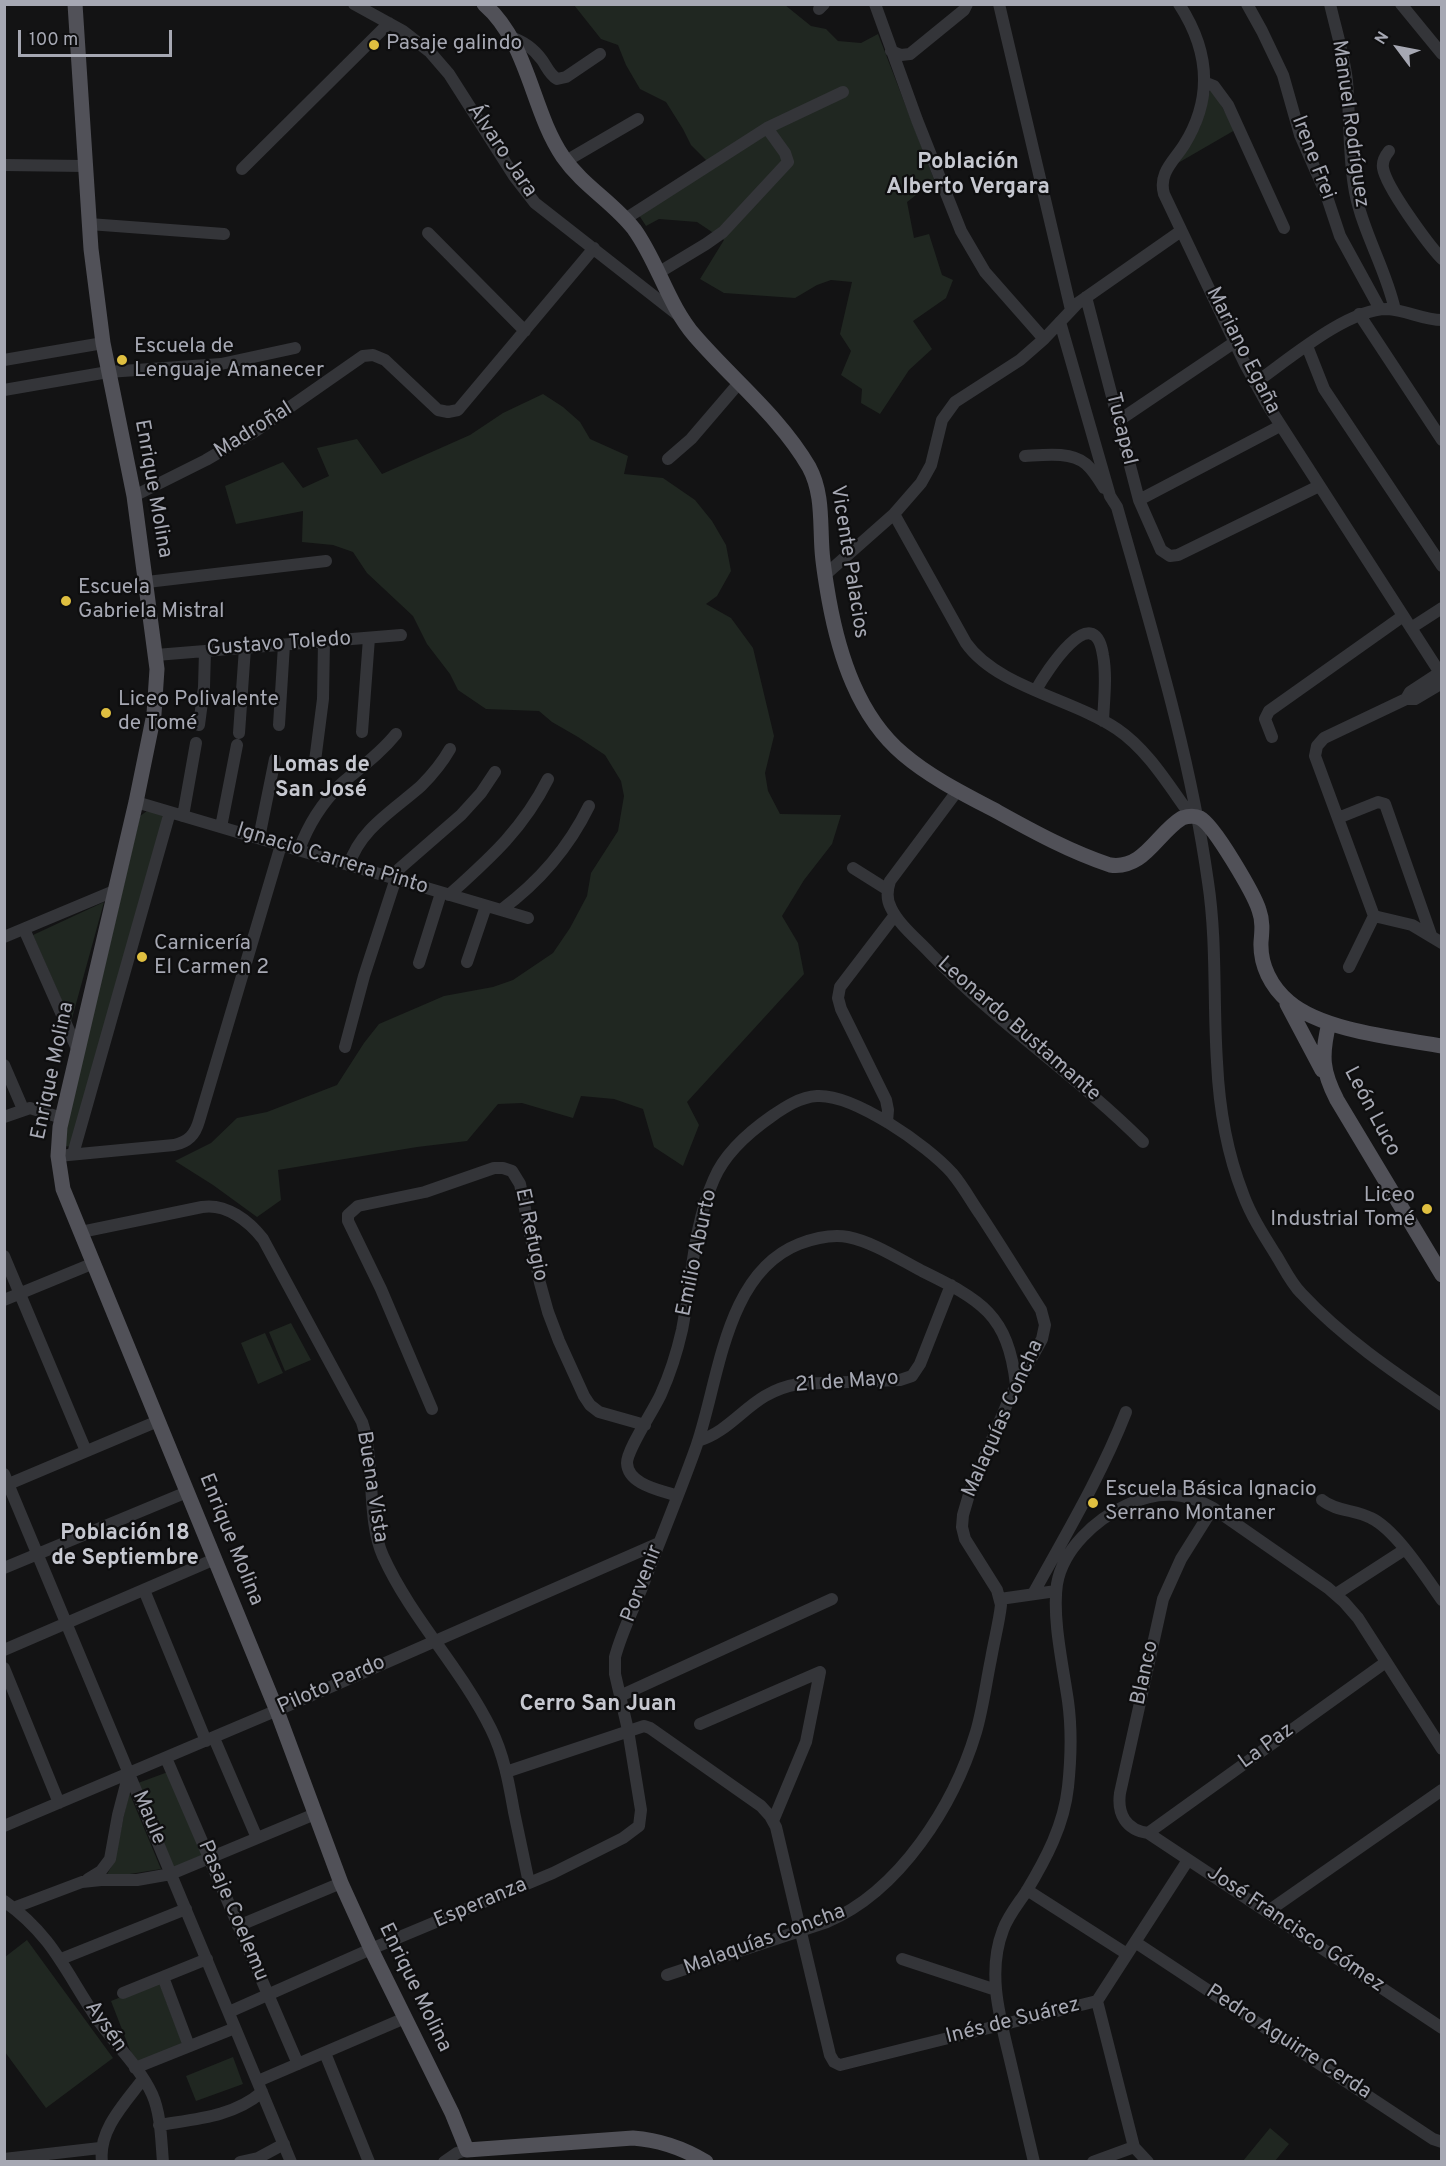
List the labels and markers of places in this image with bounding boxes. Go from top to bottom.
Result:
place label: Pasaje galindo [386,32,522,58]
marker: Pasaje galindo [367,38,381,52]
place label: Escuela de Lenguaje Amanecer [134,335,324,385]
marker: Escuela de Lenguaje Amanecer [115,353,129,367]
place label: Escuela Gabriela Mistral [78,576,225,626]
marker: Escuela Gabriela Mistral [59,594,73,608]
place label: Liceo Polivalente de Tomé [118,688,279,738]
marker: Liceo Polivalente de Tomé [99,706,113,720]
place label: Carnicería El Carmen 2 [154,932,269,982]
marker: Carnicería El Carmen 2 [135,950,149,964]
place label: Liceo Industrial Tomé [1270,1184,1415,1234]
marker: Liceo Industrial Tomé [1420,1202,1434,1216]
place label: Escuela Básica Ignacio Serrano Montaner [1105,1478,1317,1528]
marker: Escuela Básica Ignacio Serrano Montaner [1086,1496,1100,1510]

